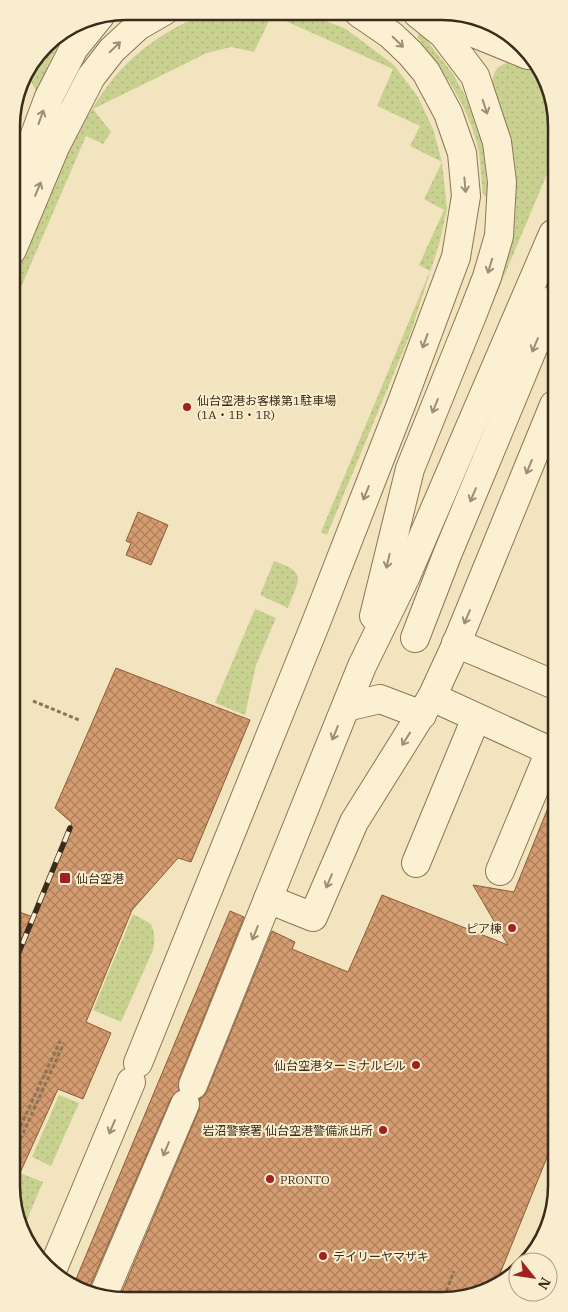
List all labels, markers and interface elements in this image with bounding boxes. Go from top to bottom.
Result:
one-way arrow [392,36,404,48]
one-way arrow [109,41,121,53]
one-way arrow [481,99,490,114]
one-way arrow [37,110,46,126]
one-way arrow [460,177,469,193]
one-way arrow [33,182,43,197]
one-way arrow [485,258,495,274]
one-way arrow [420,333,429,349]
one-way arrow [529,337,539,352]
place label: 仙台空港お客様第1駐車場 (1A・1B・1R) [197,393,336,422]
one-way arrow [430,398,439,413]
marker: 仙台空港お客様第1駐車場 (1A・1B・1R) [181,401,193,413]
one-way arrow [523,459,533,474]
one-way arrow [361,485,371,500]
one-way arrow [467,487,477,502]
one-way arrow [382,553,392,569]
one-way arrow [462,609,471,624]
one-way arrow [330,725,340,740]
one-way arrow [401,732,412,746]
marker: 仙台空港 [58,871,72,885]
place label: 仙台空港 [76,871,124,886]
one-way arrow [323,873,333,888]
place label: ピア棟 [466,921,502,936]
marker: ピア棟 [506,922,518,934]
one-way arrow [249,925,259,940]
place label: 仙台空港ターミナルビル [274,1058,406,1073]
marker: 仙台空港ターミナルビル [410,1059,422,1071]
one-way arrow [106,1119,116,1134]
place label: 岩沼警察署 仙台空港警備派出所 [202,1123,373,1138]
marker: 岩沼警察署 仙台空港警備派出所 [377,1124,389,1136]
one-way arrow [160,1141,170,1156]
place label: PRONTO [280,1172,330,1187]
marker: PRONTO [264,1173,276,1185]
place label: デイリーヤマザキ [333,1249,429,1264]
marker: デイリーヤマザキ [317,1250,329,1262]
north arrow [508,1252,558,1302]
text: N [534,1274,555,1293]

